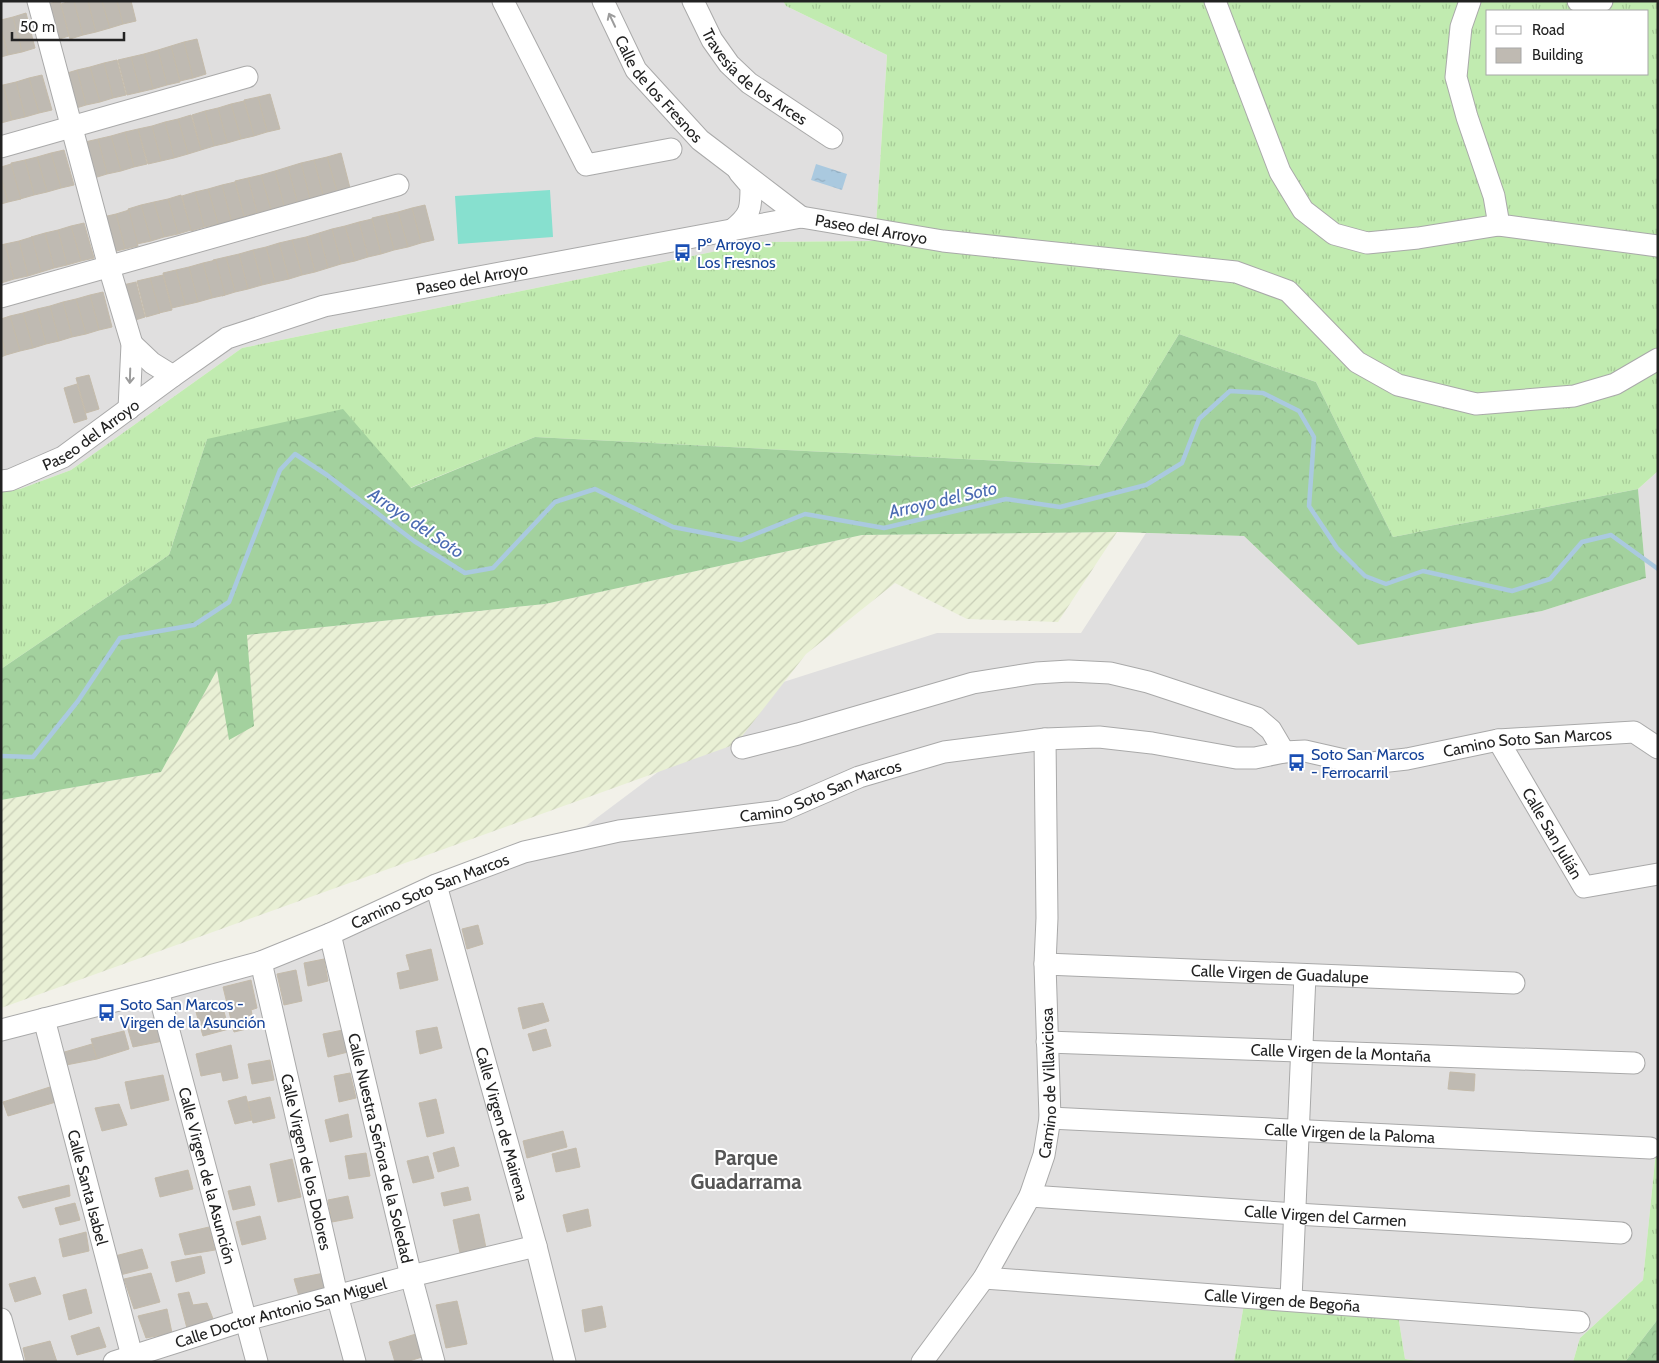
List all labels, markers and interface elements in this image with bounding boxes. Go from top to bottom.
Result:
scale bar [12,10,125,42]
legend [1486,10,1649,75]
one-way arrow [607,13,617,28]
text: 50 m [20,18,55,36]
text: Road [1532,21,1565,39]
street label: Travesía de los Arces [698,25,811,129]
street label: Calle de los Fresnos [611,32,707,146]
text: Building [1532,46,1583,64]
street label: Paseo del Arroyo [814,210,929,248]
place label: Pº Arroyo - Los Fresnos [697,235,776,272]
bus stop icon: Pº Arroyo - Los Fresnos [673,243,693,263]
street label: Paseo del Arroyo [414,259,530,298]
one-way arrow [126,368,135,384]
street label: Paseo del Arroyo [39,395,143,474]
water label: Arroyo del Soto [886,477,999,523]
water label: Arroyo del Soto [363,482,468,563]
street label: Camino Soto San Marcos [1441,724,1613,761]
place label: Soto San Marcos - Ferrocarril [1311,745,1425,782]
bus stop icon: Soto San Marcos - Ferrocarril [1287,753,1307,773]
street label: Camino Soto San Marcos [739,756,904,826]
street label: Calle San Julián [1518,784,1587,882]
street label: Camino Soto San Marcos [348,849,512,933]
street label: Calle Virgen de Guadalupe [1191,960,1369,987]
place label: Soto San Marcos - Virgen de la Asunción [120,995,266,1032]
bus stop icon: Soto San Marcos - Virgen de la Asunción [96,1003,116,1023]
street label: Camino de Villaviciosa [1034,1007,1060,1160]
street label: Calle Nuestra Señora de la Soledad [344,1031,417,1265]
street label: Calle Virgen de la Montaña [1250,1040,1432,1065]
street label: Calle Virgen de Mairena [472,1045,533,1203]
street label: Calle Virgen de los Dolores [277,1072,336,1252]
street label: Calle Virgen de la Asunción [175,1085,240,1266]
street label: Calle Virgen de la Paloma [1264,1119,1436,1147]
street label: Calle Santa Isabel [64,1128,112,1247]
district label: Parque Guadarrama [690,1145,802,1194]
street label: Calle Virgen del Carmen [1244,1201,1407,1230]
street label: Calle Doctor Antonio San Miguel [173,1273,389,1352]
street label: Calle Virgen de Begoña [1204,1285,1361,1315]

